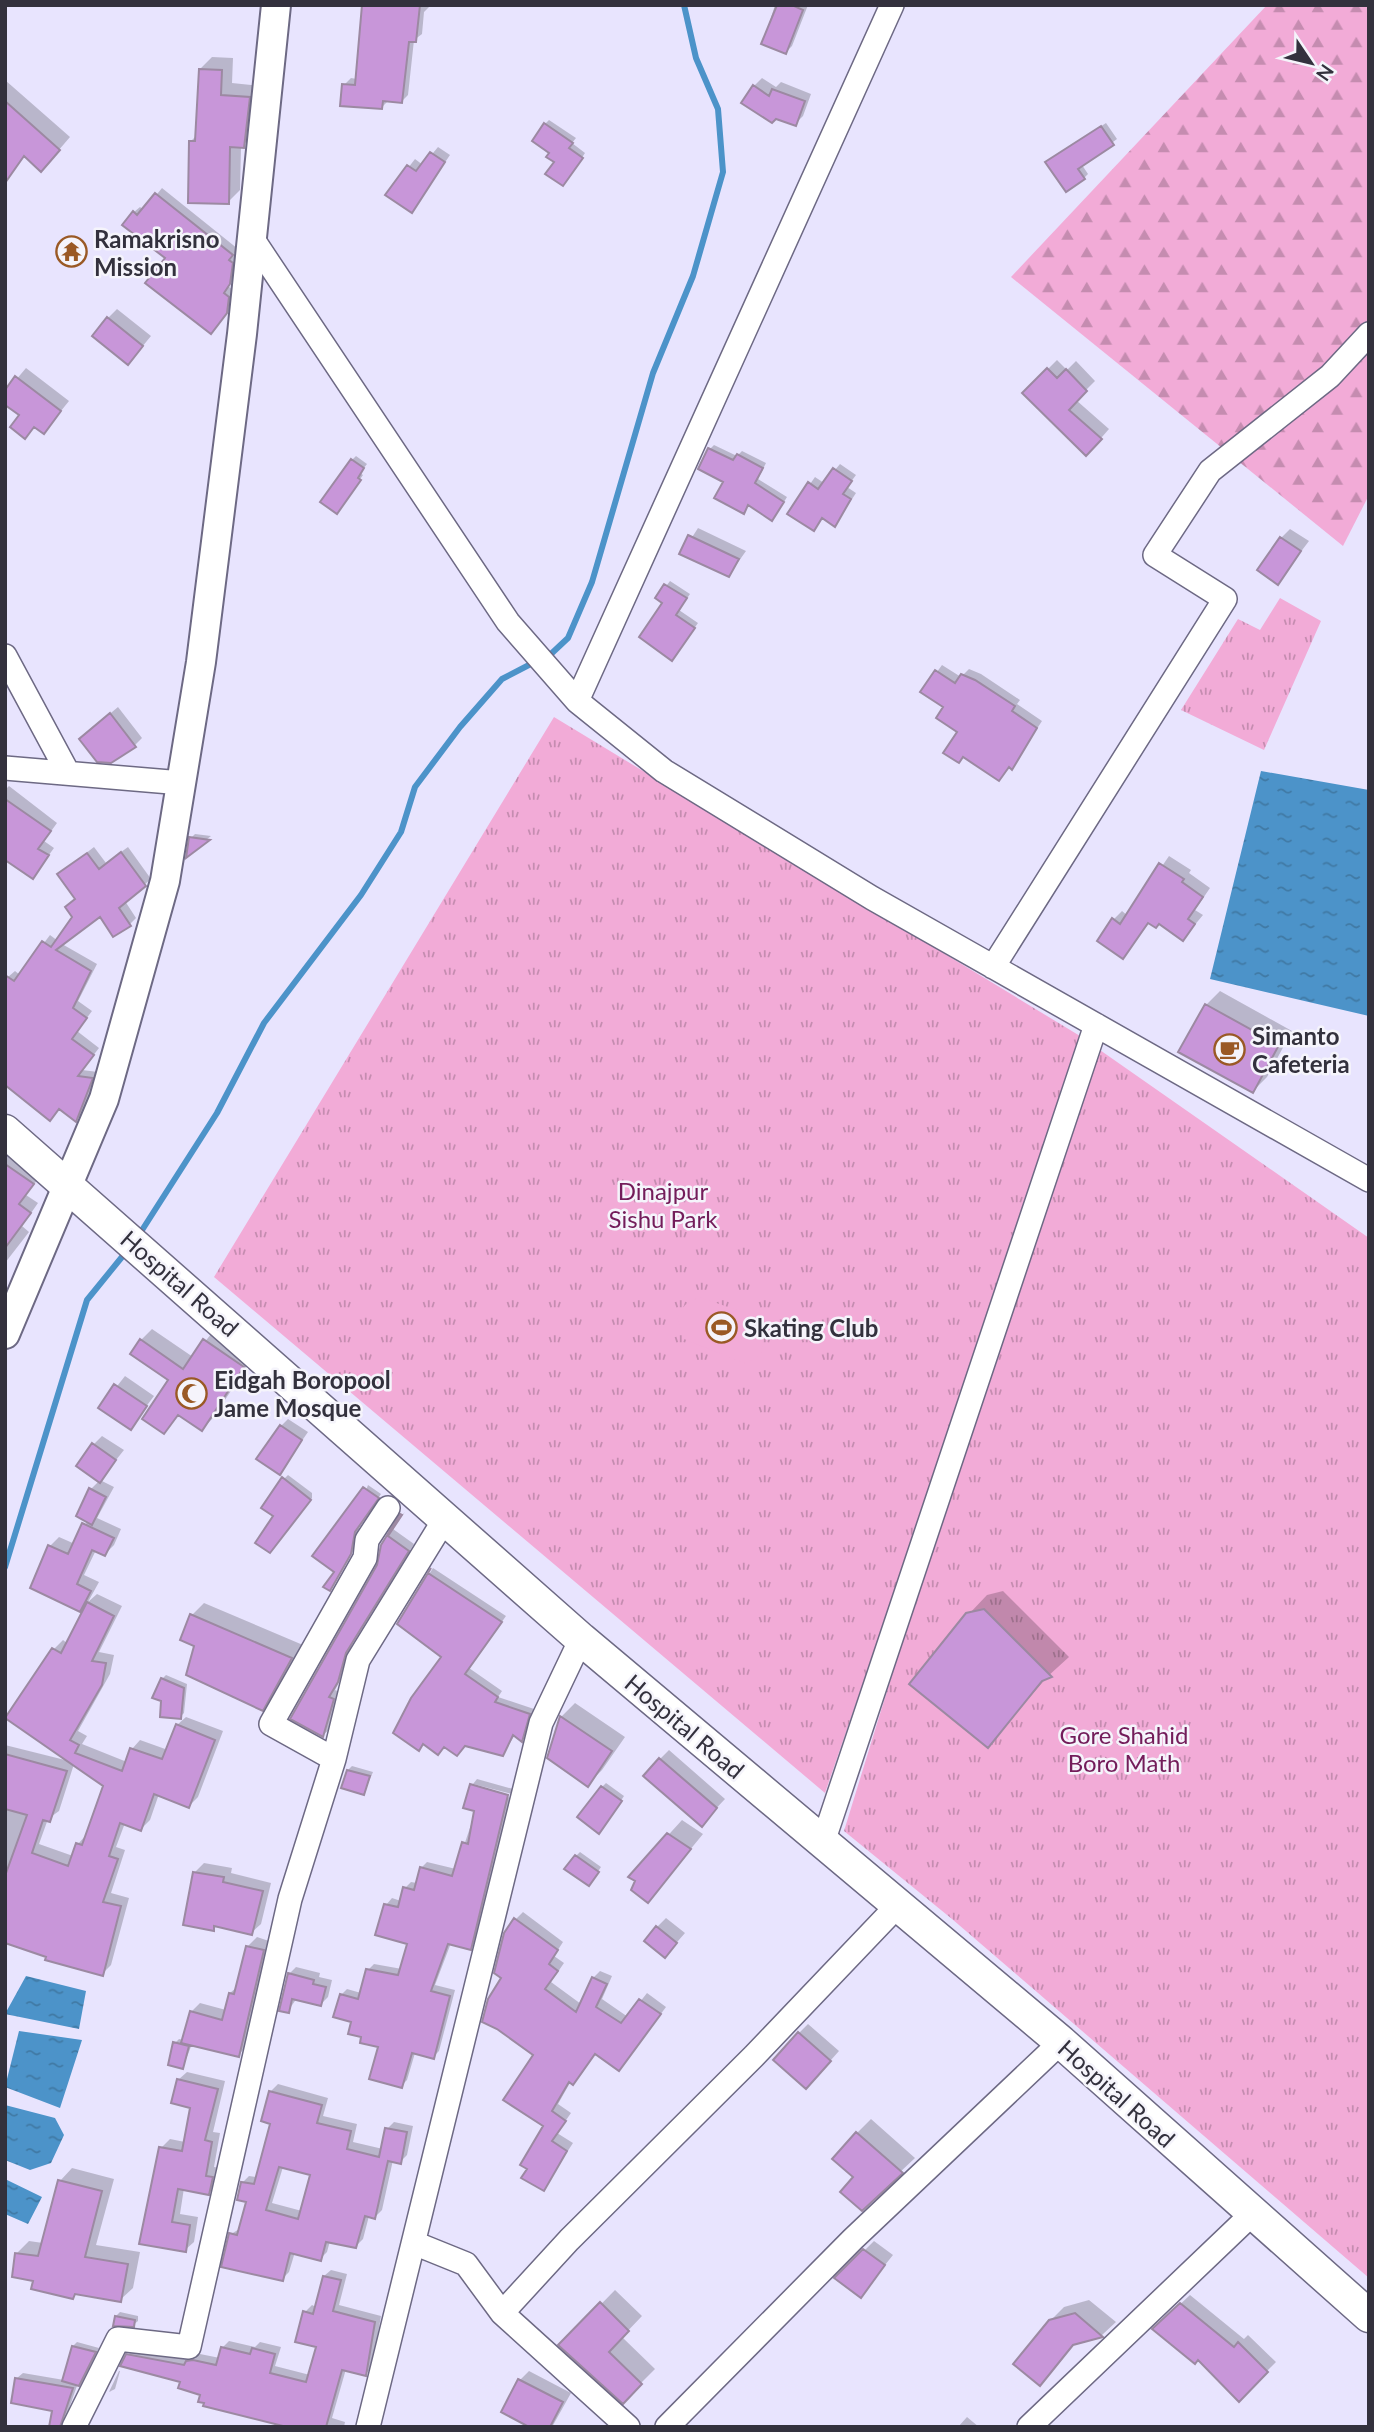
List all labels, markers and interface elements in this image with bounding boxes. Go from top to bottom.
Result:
north arrow [1276,28,1346,98]
text: N [1312,60,1339,86]
place label: Ramakrisno Mission [94,224,219,281]
temple icon: Ramakrisno Mission [54,235,88,269]
place label: Simanto Cafeteria [1252,1021,1350,1078]
cafe icon: Simanto Cafeteria [1212,1032,1246,1066]
park label: Dinajpur Sishu Park [609,1176,718,1233]
street label: Hospital Road [115,1224,245,1342]
sports icon: Skating Club [704,1310,738,1344]
place label: Skating Club [744,1313,878,1342]
place label: Eidgah Boropool Jame Mosque [214,1365,391,1422]
mosque icon: Eidgah Boropool Jame Mosque [174,1376,208,1410]
street label: Hospital Road [619,1668,751,1784]
park label: Gore Shahid Boro Math [1060,1720,1188,1777]
street label: Hospital Road [1053,2033,1181,2153]

